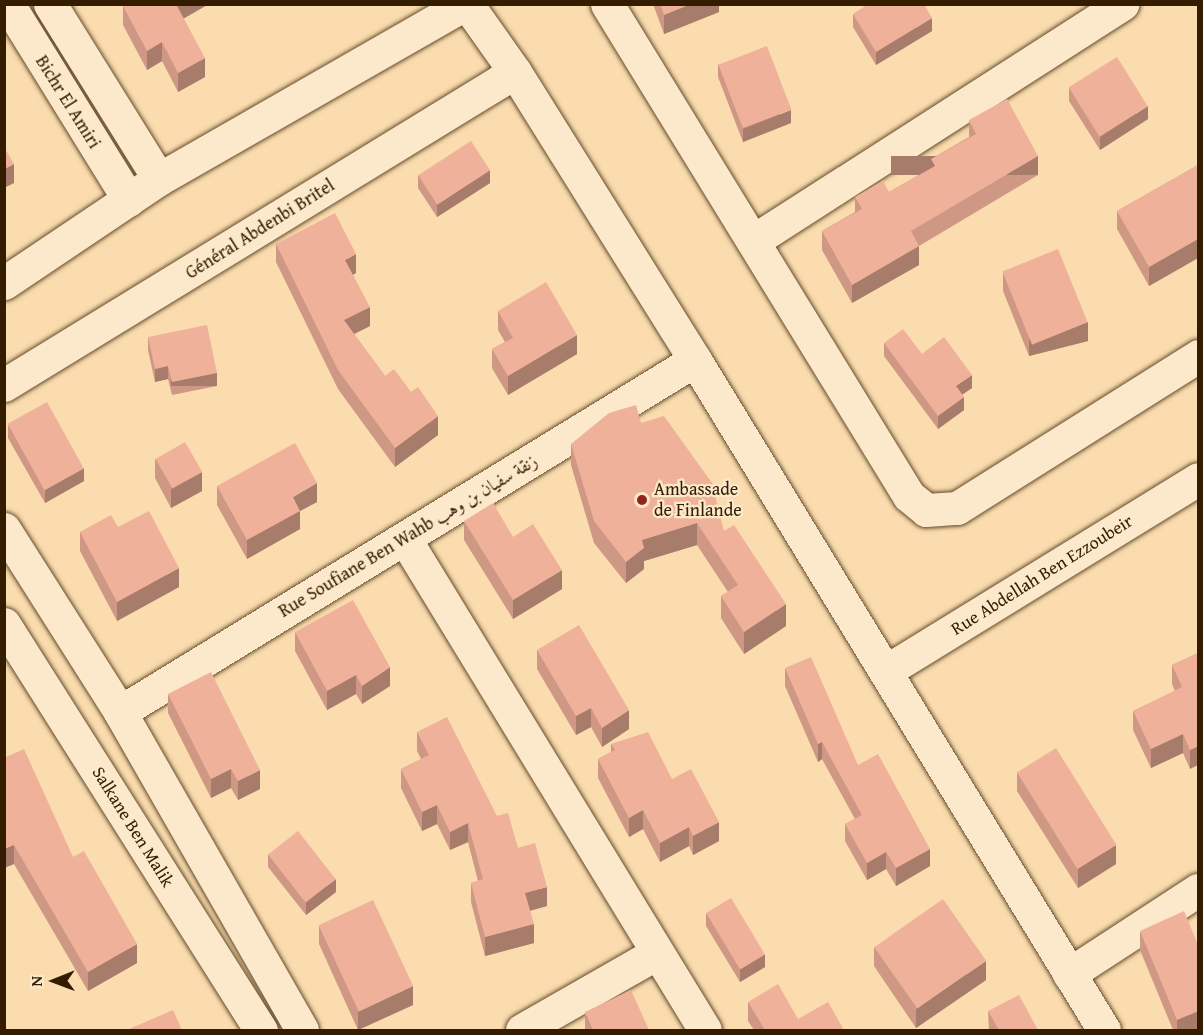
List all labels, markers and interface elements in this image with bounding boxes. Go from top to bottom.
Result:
street label: Bichr El Amiri [31,51,105,153]
street label: Général Abdenbi Britel [182,174,338,284]
street label: Rue Soufiane Ben Wahb زنقة سفيان بن وهب [275,450,541,622]
place label: Ambassade de Finlande [654,479,742,522]
marker: Ambassade de Finlande [635,493,649,507]
street label: Rue Abdellah Ben Ezzoubeir [947,510,1137,640]
street label: Salkane Ben Malik [87,763,179,891]
north arrow [24,951,84,1011]
text: N [24,976,48,987]

